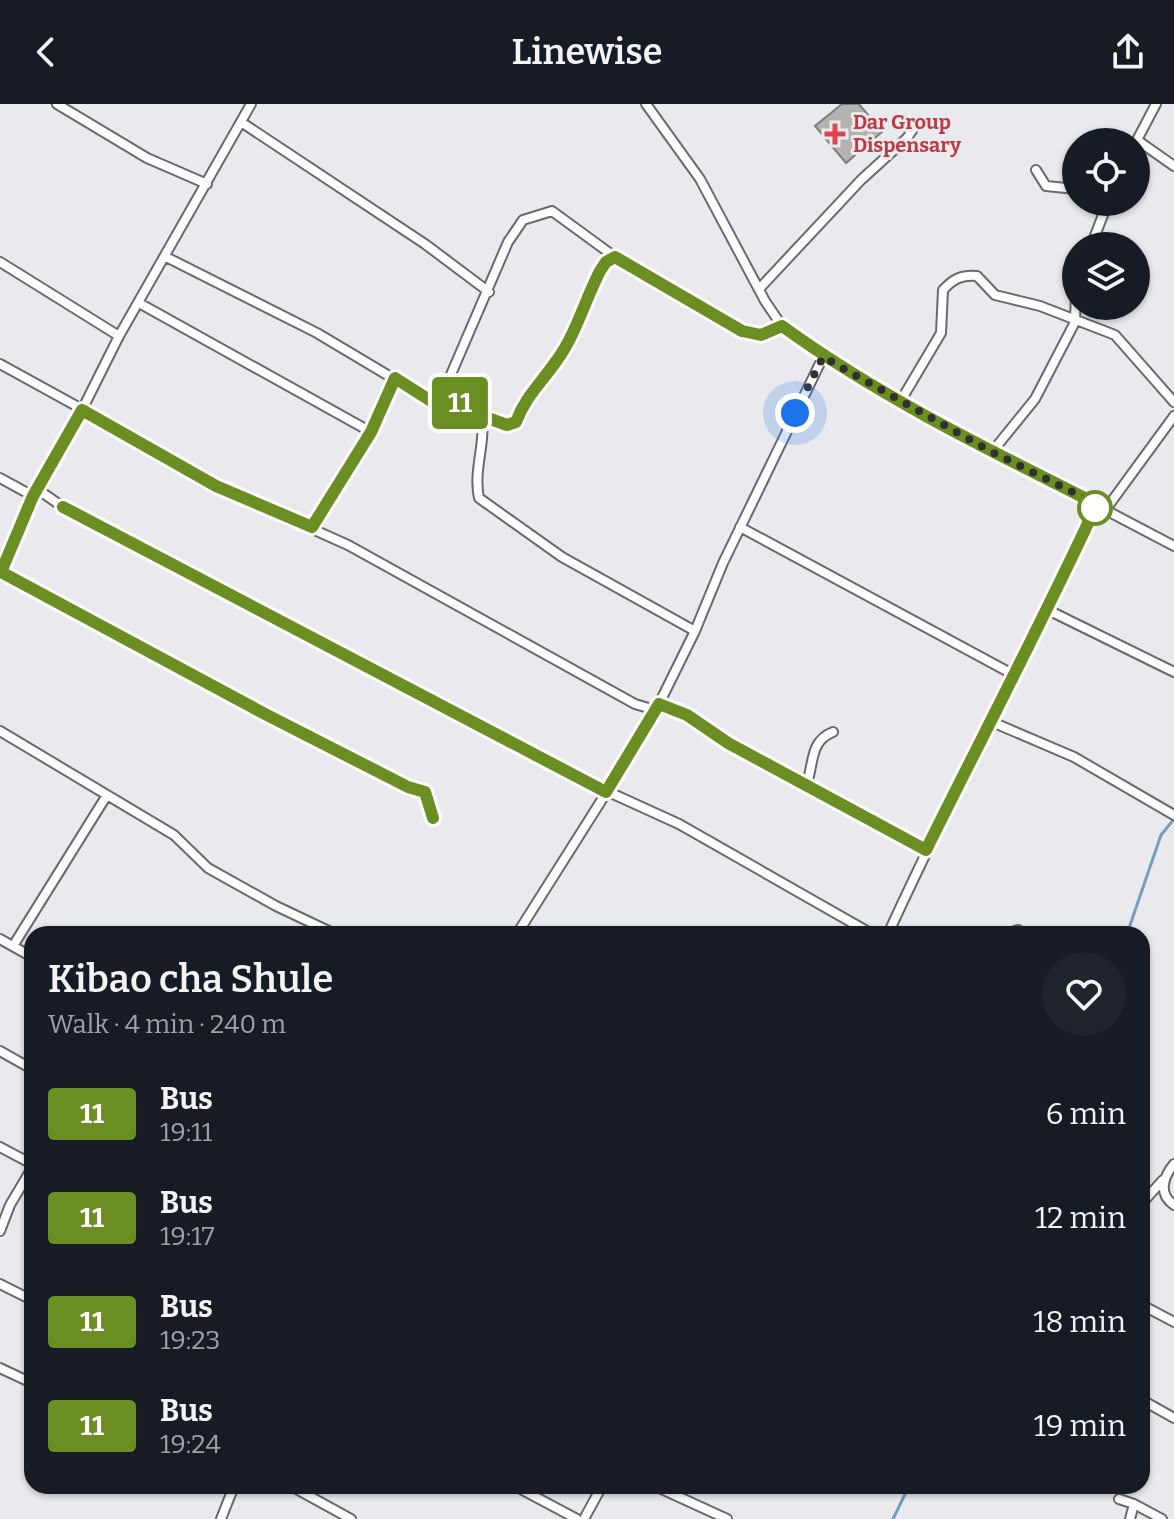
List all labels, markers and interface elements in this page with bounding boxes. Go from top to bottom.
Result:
icon: back [24,30,68,74]
text: Linewise [512,30,662,74]
icon: share [1106,30,1150,74]
place label: Dar Group Dispensary [853,110,962,157]
marker: Dar Group Dispensary [824,123,846,145]
map controls [1062,128,1150,320]
button: locate [1062,128,1150,216]
button: layers [1062,232,1150,320]
line badge: 11 [424,377,496,429]
text: 11 [448,386,472,419]
your location [775,393,815,433]
unlabelled marker [1078,491,1112,525]
button: heart [1042,952,1126,1036]
text: Kibao cha Shule [48,956,333,1002]
text: Walk · 4 min · 240 m [48,1009,286,1040]
text: Bus [160,1081,213,1117]
text: 6 min [1046,1096,1126,1132]
text: 11 [80,1097,104,1130]
text: 19:11 [160,1117,212,1148]
text: Bus [160,1185,213,1221]
text: 12 min [1035,1200,1126,1236]
text: 11 [80,1201,104,1234]
text: 19:17 [160,1221,215,1252]
text: Bus [160,1289,213,1325]
text: 18 min [1033,1304,1126,1340]
text: 11 [80,1305,104,1338]
text: 19:23 [160,1325,220,1356]
text: Bus [160,1393,213,1429]
text: 19 min [1034,1408,1126,1444]
text: 11 [80,1409,104,1442]
text: 19:24 [160,1429,221,1460]

